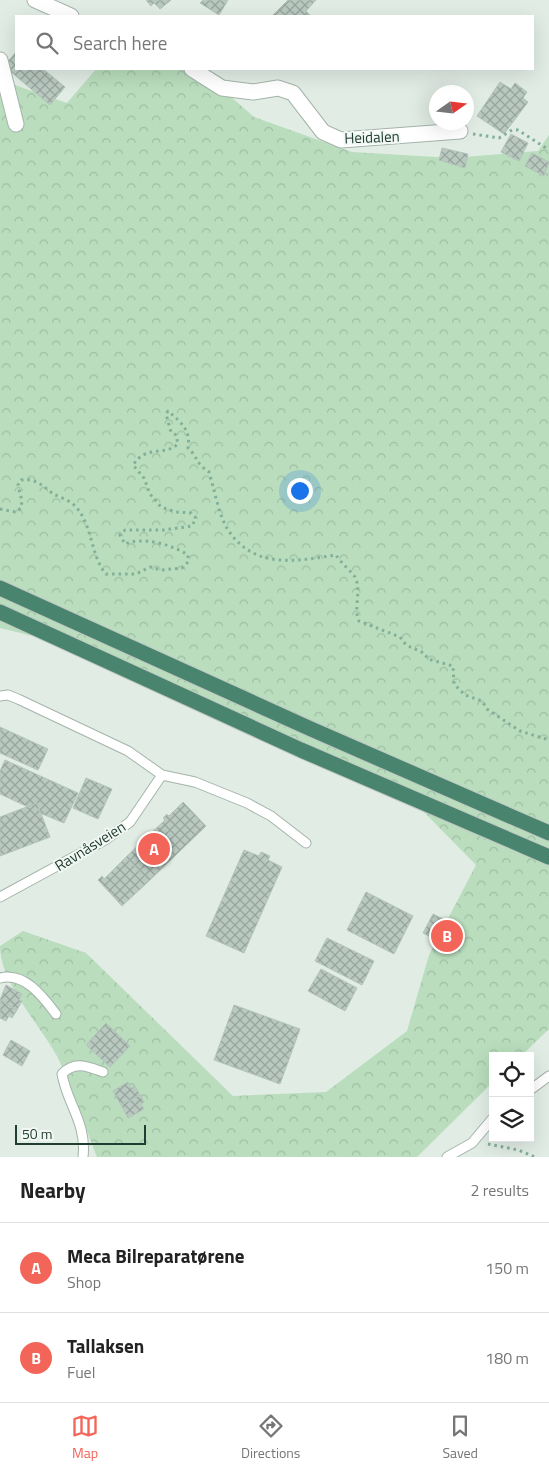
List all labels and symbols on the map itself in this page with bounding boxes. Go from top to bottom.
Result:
north arrow [429,85,474,130]
street label: Heidalen [344,125,400,149]
your location [287,478,313,504]
street label: Ravnåsveien [50,815,130,877]
pin: A [138,830,170,868]
pin: B [431,917,463,955]
scale bar [15,1122,146,1145]

